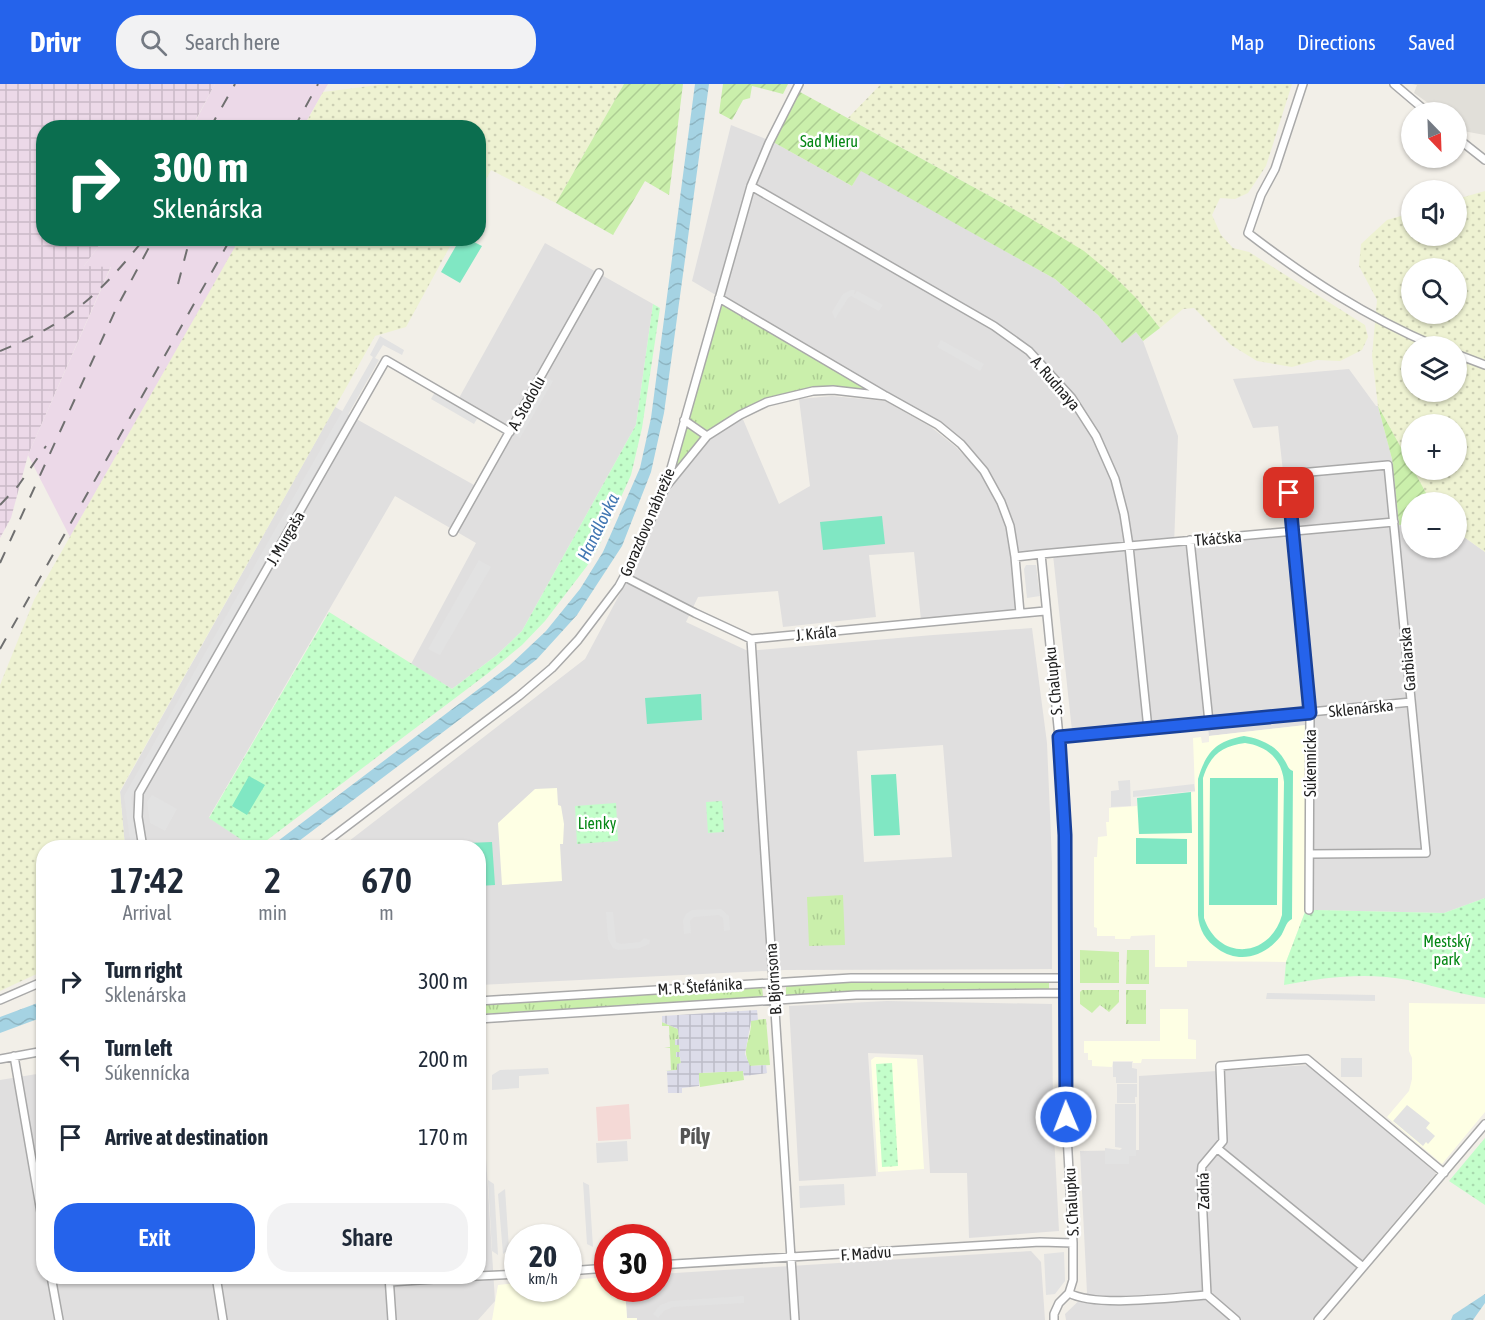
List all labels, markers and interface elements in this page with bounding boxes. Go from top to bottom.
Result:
search box [116,15,536,69]
text: Drivr [30,26,80,58]
icon: search [137,26,170,59]
text: Search here [185,29,280,55]
text: Map [1230,30,1264,54]
text: Directions [1297,30,1376,54]
text: Saved [1409,30,1455,54]
north arrow [1401,102,1467,168]
map controls [1401,102,1467,558]
park label: Sad Mieru [800,132,858,150]
text: 300 m [153,143,248,191]
icon: right [54,144,132,222]
button: sound [1401,180,1467,246]
text: Sklenárska [153,193,263,224]
button: search [1401,258,1467,324]
button: layers [1401,336,1467,402]
street label: A. Rudnaya [1027,352,1084,414]
street label: A. Stodolu [504,373,548,433]
button: + [1401,414,1467,480]
street label: Gorazdovo nábrežie [616,465,678,579]
pin [1263,467,1314,518]
icon: arrive [1272,476,1305,509]
water label: Handlovka [573,489,624,564]
button: − [1401,492,1467,558]
street label: J. Murgaša [262,508,309,569]
street label: Tkáčska [1194,527,1242,549]
street label: J. Kráľa [795,622,837,644]
street label: Garbiarska [1395,626,1419,692]
street label: S. Chalupku [1040,646,1067,716]
street label: Sklenárska [1328,696,1394,720]
street label: Súkennícka [1301,729,1319,797]
park label: Lienky [578,814,617,833]
text: 17:42 [110,859,184,901]
text: 2 [264,859,281,901]
text: 670 [361,859,412,901]
text: Arrival [123,901,172,924]
text: min [258,901,287,924]
text: m [379,901,394,924]
park label: Mestský park [1423,932,1471,969]
street label: B. Bjőrnsona [762,942,785,1016]
text: Turn right [105,957,182,983]
icon: right [54,965,87,998]
text: 300 m [418,968,468,994]
street label: M. R. Štefánika [657,974,743,998]
text: Sklenárska [105,983,186,1006]
text: Turn left [105,1035,172,1061]
icon: left [54,1043,87,1076]
text: 200 m [418,1046,468,1072]
text: Súkennícka [105,1061,190,1084]
position arrow [1034,1085,1098,1149]
icon: arrive [54,1121,87,1154]
district label: Píly [680,1123,710,1149]
text: Arrive at destination [105,1124,268,1150]
text: 170 m [418,1124,468,1150]
street label: S. Chalupku [1060,1167,1083,1237]
street label: Zadná [1194,1172,1212,1210]
button: Exit [54,1203,255,1272]
button: Share [267,1203,468,1272]
speed limit sign: 30 [594,1224,672,1302]
text: 20 [529,1239,557,1273]
street label: F. Madvu [840,1242,892,1264]
text: km/h [528,1270,558,1287]

